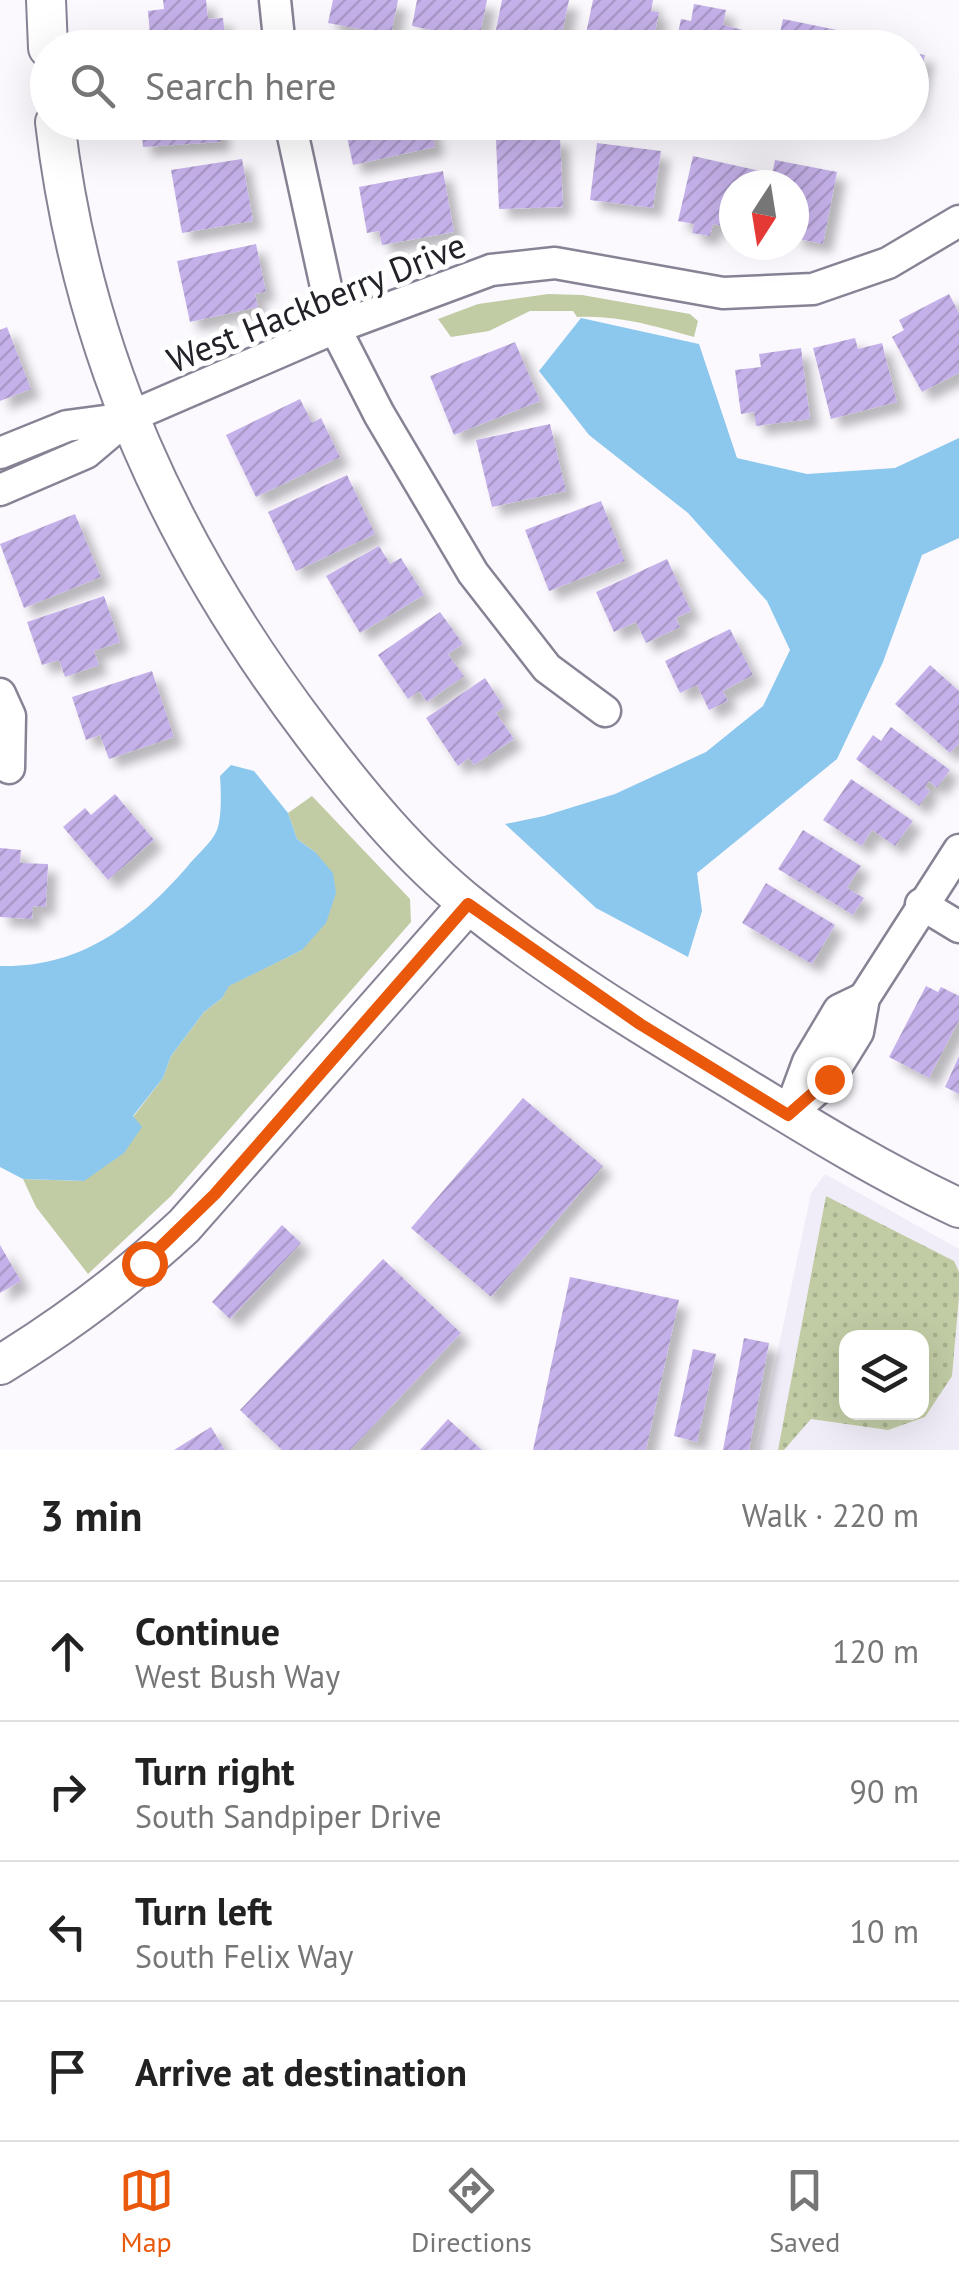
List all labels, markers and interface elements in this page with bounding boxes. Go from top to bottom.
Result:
search box [30,30,929,140]
icon: search [65,58,120,113]
text: Search here [145,61,337,110]
north arrow [719,170,809,260]
street label: West Hackberry Drive [160,221,472,383]
route end [807,1057,853,1103]
route start [122,1241,168,1287]
map controls [839,1330,929,1420]
button: layers [839,1330,929,1420]
text: 3 min [40,1488,142,1543]
text: Walk · 220 m [742,1494,919,1536]
text: Continue [135,1606,280,1655]
icon: ahead [40,1624,95,1679]
text: 120 m [832,1630,919,1672]
text: West Bush Way [135,1655,340,1697]
text: Turn right [135,1746,295,1795]
icon: right [40,1764,95,1819]
text: 90 m [850,1770,919,1812]
text: South Sandpiper Drive [135,1795,441,1837]
text: Turn left [135,1886,272,1935]
icon: left [40,1904,95,1959]
text: 10 m [850,1910,919,1952]
text: South Felix Way [135,1935,353,1977]
icon: arrive [40,2044,95,2099]
text: Arrive at destination [135,2047,467,2096]
tab: Map [119,2163,174,2260]
tab: Directions [411,2163,532,2260]
tab: Saved [769,2163,840,2260]

